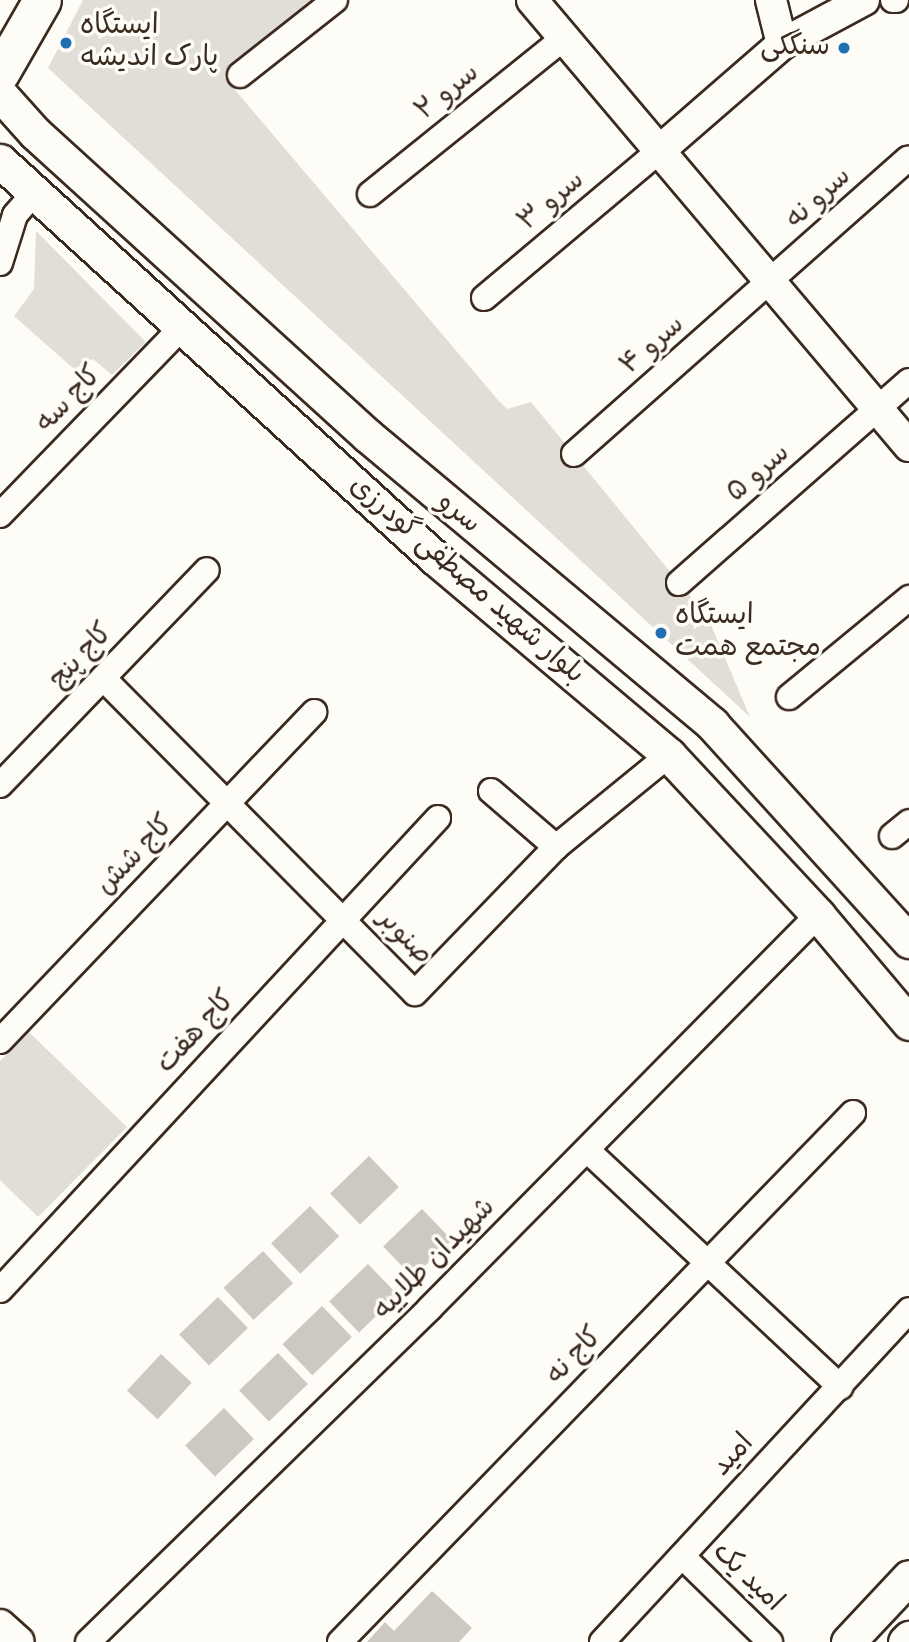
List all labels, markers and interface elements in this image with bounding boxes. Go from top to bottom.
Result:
place label: ایستگاه پارک اندیشه [80,10,218,76]
place label: سنگکی [760,31,830,65]
marker: ایستگاه پارک اندیشه [58,35,74,51]
marker: سنگکی [836,40,852,56]
street label: سرو ۲ [409,57,487,129]
street label: سرو نه [779,161,859,237]
street label: سرو ۳ [512,165,592,239]
street label: سرو ۴ [614,309,692,383]
street label: کاج سه [30,359,110,441]
street label: سرو ۵ [720,437,798,511]
street label: بلوار شهید مصطفی گودرزی [342,470,590,692]
street label: سرو [429,486,487,542]
place label: ایستگاه مجتمع همت [675,600,821,666]
street label: کاج پنج [43,617,121,697]
marker: ایستگاه مجتمع همت [653,625,669,641]
street label: کاج شش [90,809,182,903]
street label: صنوبر [369,903,439,973]
street label: کاج هفت [150,985,244,1081]
street label: شهیدان طلاییه [367,1192,503,1328]
street label: کاج نه [539,1321,611,1393]
street label: امید [706,1428,762,1484]
street label: امید یک [704,1536,790,1620]

